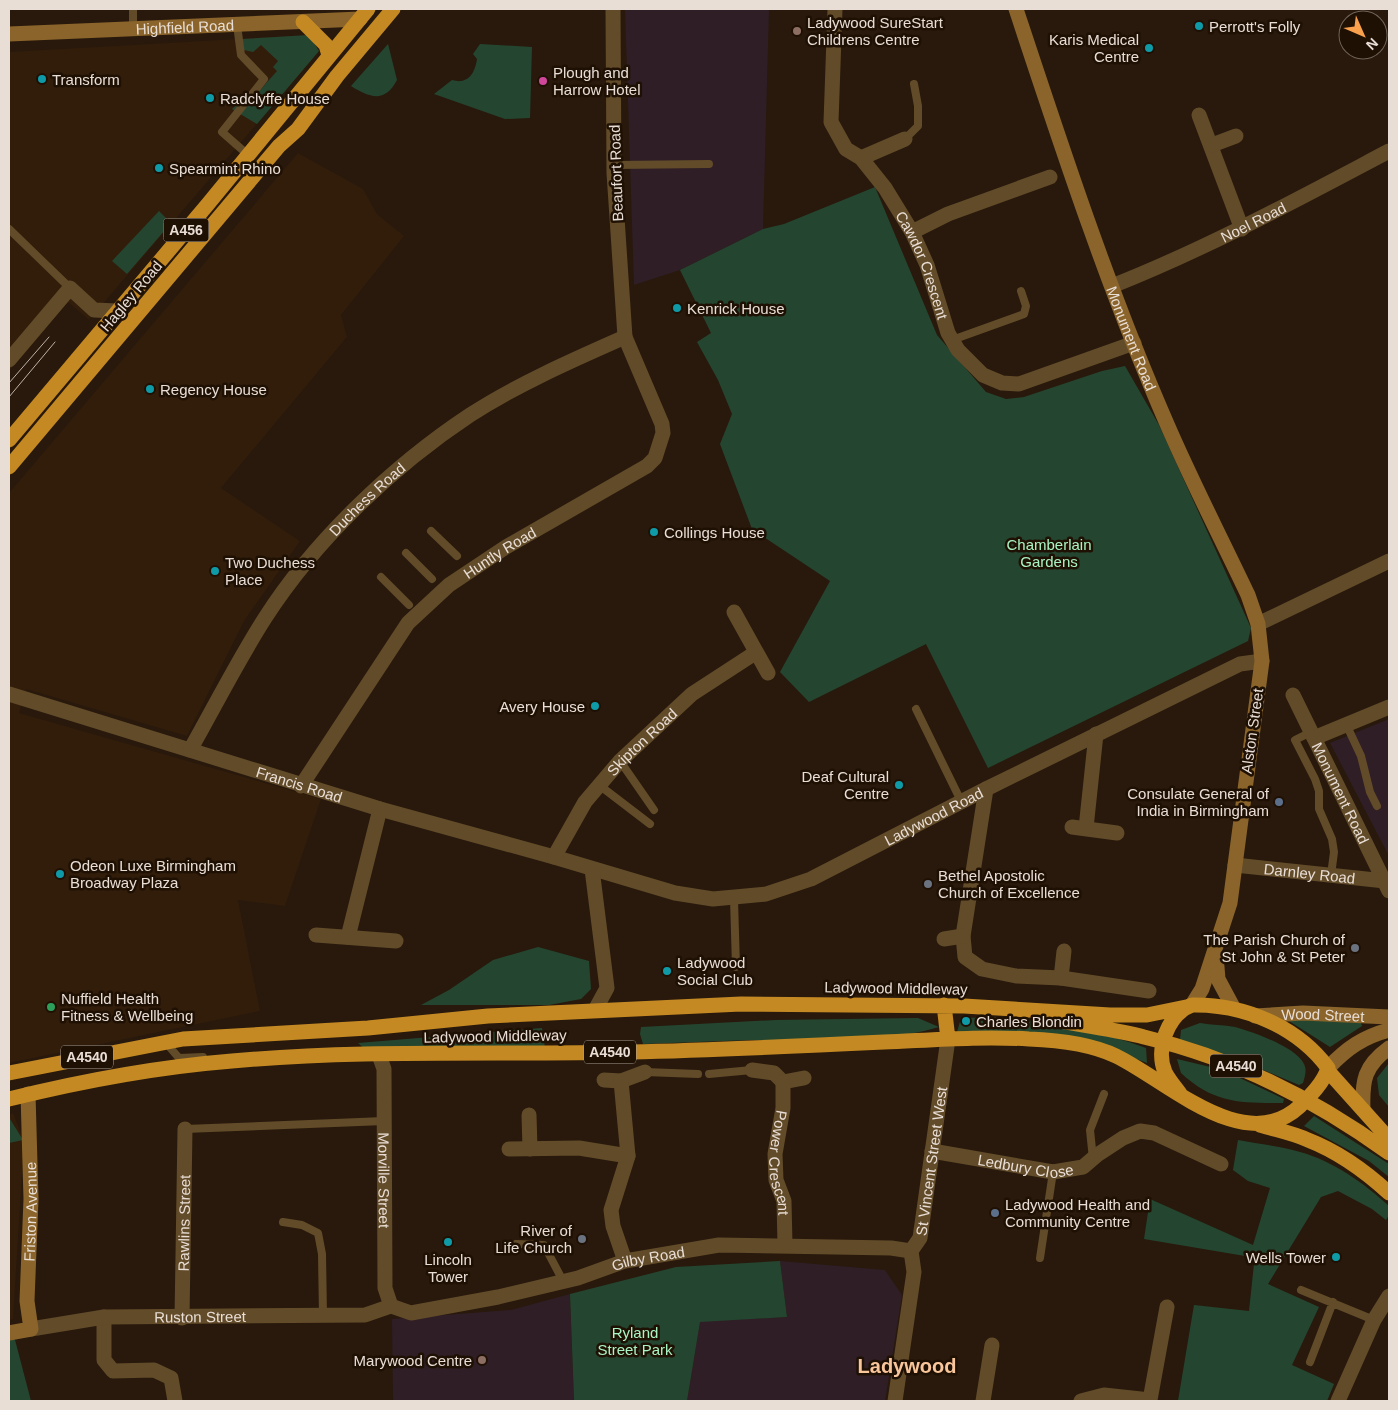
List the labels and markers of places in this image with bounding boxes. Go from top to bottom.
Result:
place label: Ladywood SureStart Childrens Centre [807,14,944,48]
place label: Perrott's Folly [1209,18,1301,35]
marker: Perrott's Folly [1193,20,1205,32]
marker: Ladywood SureStart Childrens Centre [791,25,803,37]
place label: Karis Medical Centre [1049,31,1139,65]
marker: Karis Medical Centre [1143,42,1155,54]
place label: Plough and Harrow Hotel [553,64,641,98]
place label: Transform [52,71,120,88]
marker: Transform [36,73,48,85]
marker: Plough and Harrow Hotel [537,75,549,87]
place label: Radclyffe House [220,90,330,107]
marker: Radclyffe House [204,92,216,104]
place label: Spearmint Rhino [169,160,281,177]
marker: Spearmint Rhino [153,162,165,174]
place label: Kenrick House [687,300,785,317]
marker: Kenrick House [671,302,683,314]
place label: Regency House [160,381,267,398]
marker: Regency House [144,383,156,395]
place label: Collings House [664,524,765,541]
marker: Collings House [648,526,660,538]
place label: Two Duchess Place [225,554,315,588]
marker: Two Duchess Place [209,565,221,577]
place label: Avery House [499,698,585,715]
marker: Avery House [589,700,601,712]
place label: Deaf Cultural Centre [801,768,889,802]
marker: Deaf Cultural Centre [893,779,905,791]
place label: Consulate General of India in Birmingham [1127,785,1270,819]
marker: Consulate General of India in Birmingham [1273,796,1285,808]
place label: Odeon Luxe Birmingham Broadway Plaza [70,857,236,891]
place label: Bethel Apostolic Church of Excellence [938,867,1080,901]
marker: Odeon Luxe Birmingham Broadway Plaza [54,868,66,880]
marker: Bethel Apostolic Church of Excellence [922,878,934,890]
place label: The Parish Church of St John & St Peter [1203,931,1346,965]
marker: The Parish Church of St John & St Peter [1349,942,1361,954]
place label: Ladywood Social Club [677,954,753,988]
marker: Ladywood Social Club [661,965,673,977]
place label: Nuffield Health Fitness & Wellbeing [61,990,193,1024]
marker: Nuffield Health Fitness & Wellbeing [45,1001,57,1013]
place label: Charles Blondin [976,1013,1082,1030]
marker: Charles Blondin [960,1015,972,1027]
place label: Ladywood Health and Community Centre [1005,1196,1150,1230]
marker: Ladywood Health and Community Centre [989,1207,1001,1219]
place label: River of Life Church [495,1222,573,1256]
marker: River of Life Church [576,1233,588,1245]
marker: Lincoln Tower [442,1236,454,1248]
place label: Wells Tower [1246,1249,1326,1266]
place label: Lincoln Tower [424,1251,472,1285]
marker: Wells Tower [1330,1251,1342,1263]
place label: Marywood Centre [354,1352,472,1369]
marker: Marywood Centre [476,1354,488,1366]

